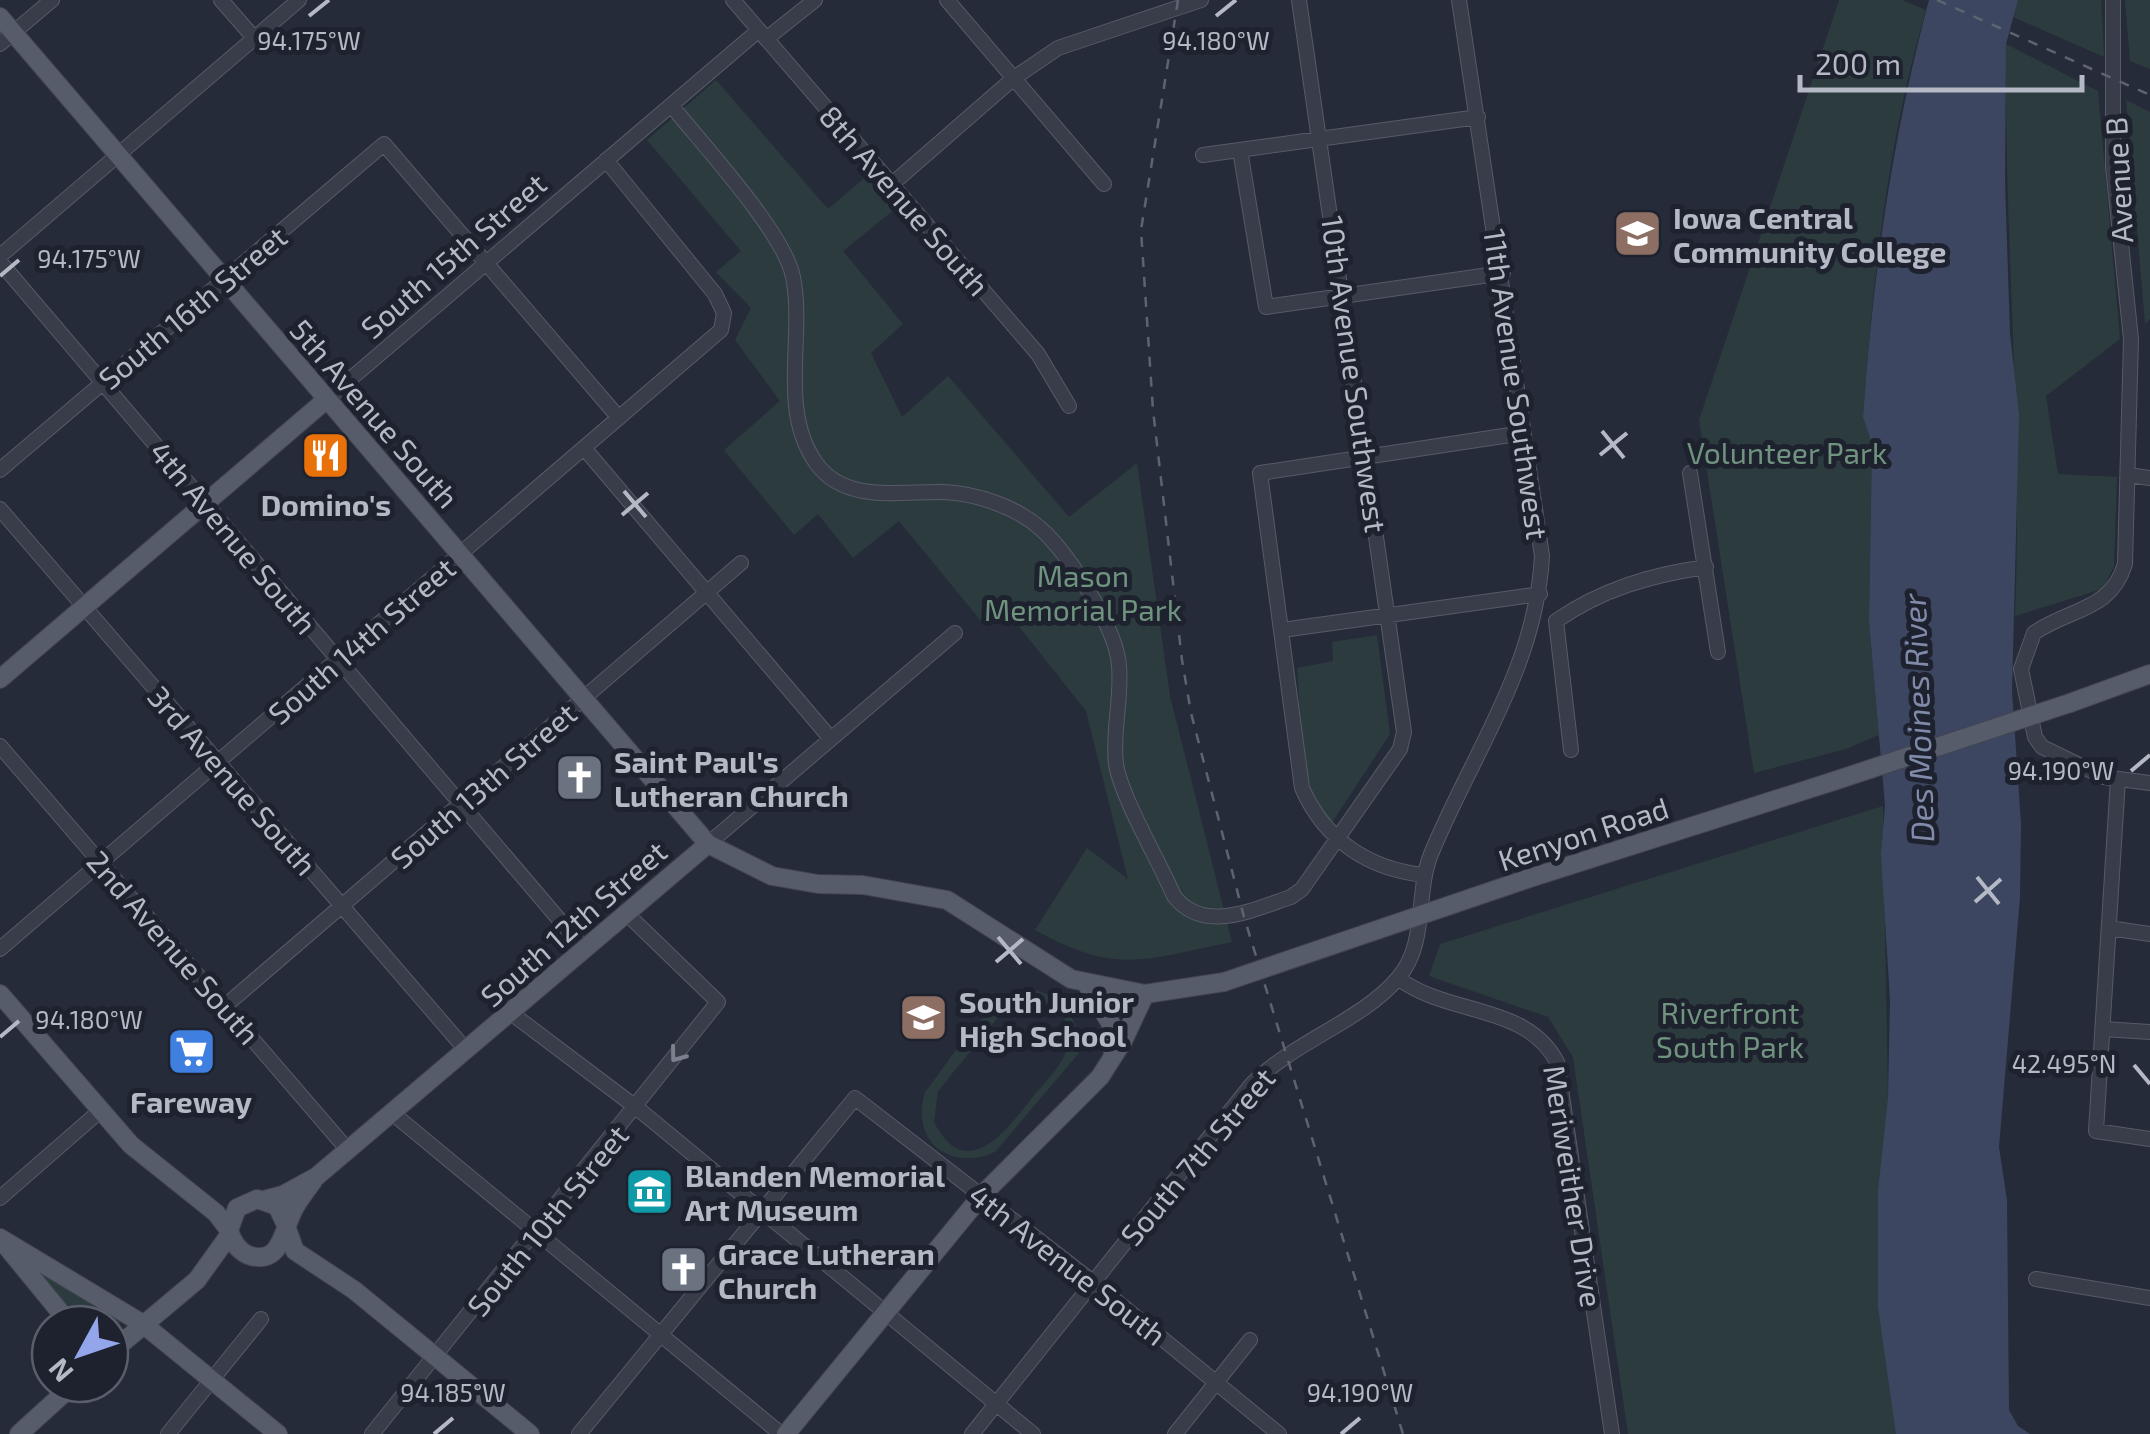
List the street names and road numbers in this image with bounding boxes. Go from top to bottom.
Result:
street label: 8th Avenue South [813,98,997,302]
street label: Avenue B [2097,116,2139,244]
street label: South 15th Street [353,165,553,345]
street label: 10th Avenue Southwest [1315,213,1395,535]
street label: South 16th Street [91,218,293,396]
street label: 11th Avenue Southwest [1477,226,1557,542]
street label: 5th Avenue South [283,311,467,515]
street label: 4th Avenue South [143,433,325,641]
street label: South 14th Street [260,549,462,731]
street label: 3rd Avenue South [141,678,325,882]
street label: South 13th Street [383,695,583,875]
street label: Kenyon Road [1493,789,1673,877]
street label: South 12th Street [473,833,673,1013]
street label: 2nd Avenue South [80,843,268,1051]
street label: South 7th Street [1112,1060,1282,1252]
street label: Meriweither Drive [1537,1063,1611,1309]
street label: South 10th Street [459,1117,635,1323]
street label: 4th Avenue South [962,1176,1174,1352]

